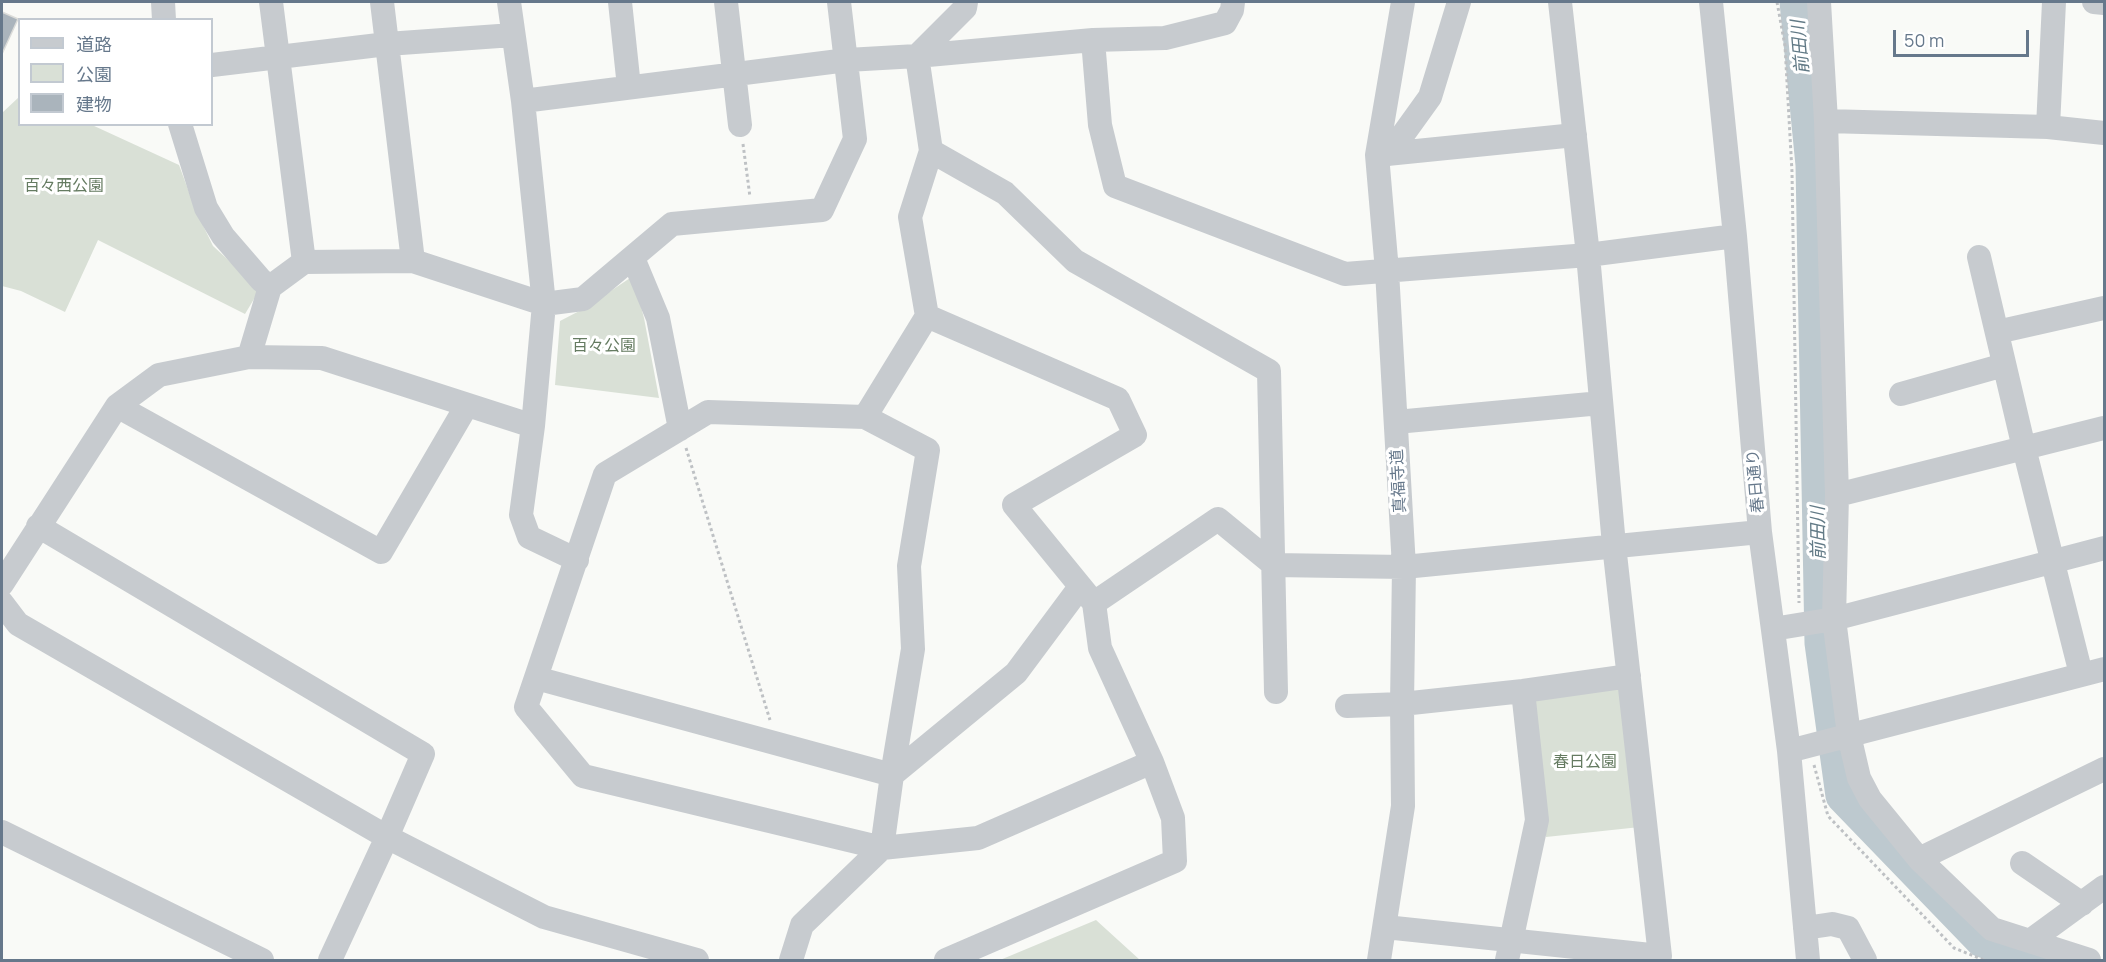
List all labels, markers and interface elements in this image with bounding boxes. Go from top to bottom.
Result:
legend [18,18,213,126]
scale bar [1896,18,2032,56]
water label: 前田川 [1788,19,1814,75]
text: 50 m [1904,28,1944,52]
text: 道路 [76,32,112,56]
text: 公園 [76,62,112,86]
text: 建物 [76,92,112,116]
park label: 百々西公園 [24,177,104,197]
park label: 百々公園 [572,337,636,357]
street label: 春日通り [1744,448,1768,514]
street label: 真福寺道 [1388,449,1410,513]
water label: 前田川 [1808,506,1830,560]
park label: 春日公園 [1553,753,1617,773]

